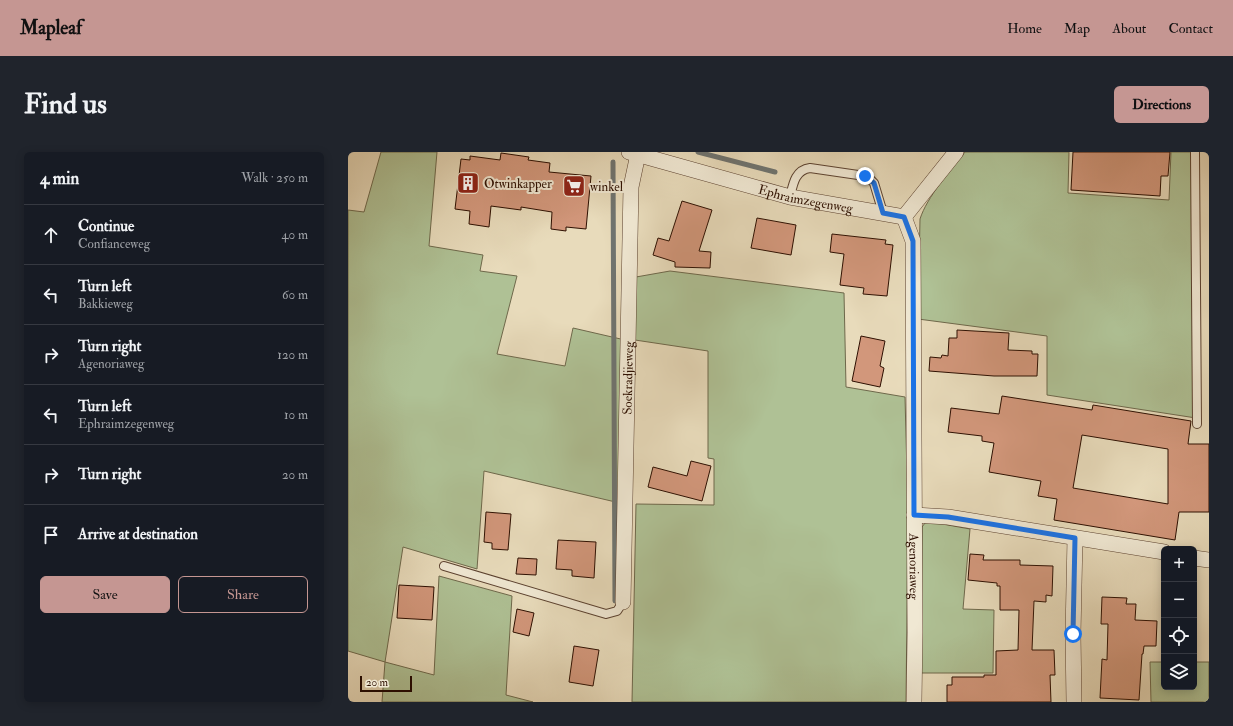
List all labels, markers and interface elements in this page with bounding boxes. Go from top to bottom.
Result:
text: Mapleaf [20,16,82,40]
text: Home [1007,20,1042,37]
text: Map [1064,20,1090,37]
text: About [1112,20,1146,37]
text: Contact [1168,20,1213,37]
button: Directions [1114,86,1209,123]
text: Find us [24,87,107,122]
route end [856,167,874,185]
text: 4 min [40,168,79,189]
text: Walk · 250 m [241,170,308,186]
building icon: Otwinkapper [455,170,481,196]
supermarket icon: winkel [561,173,587,199]
place label: Otwinkapper [484,176,552,193]
place label: winkel [590,179,624,195]
street label: Ephraimzegenweg [756,182,855,217]
text: Continue [78,217,134,236]
icon: ahead [40,224,62,246]
text: 40 m [282,227,308,243]
text: Confianceweg [78,236,150,252]
text: Turn left [78,277,132,296]
icon: left [40,284,62,306]
text: 60 m [282,287,308,303]
text: Bakkieweg [78,296,133,312]
text: Turn right [78,337,141,356]
street label: Soekradjieweg [620,341,637,415]
icon: right [40,344,62,366]
text: 120 m [277,347,308,363]
text: Agenoriaweg [78,356,144,372]
text: Turn left [78,397,132,416]
icon: left [40,404,62,426]
text: 10 m [284,407,308,423]
text: Ephraimzegenweg [78,416,174,432]
icon: right [40,464,62,486]
text: Turn right [78,465,141,484]
text: 20 m [282,467,308,483]
icon: arrive [40,524,62,546]
text: Arrive at destination [78,525,198,544]
street label: Agenoriaweg [905,532,922,600]
map controls [1161,546,1197,690]
button: + [1161,546,1197,582]
button: Save [40,576,170,613]
button: Share [178,576,308,613]
button: − [1161,582,1197,618]
button: locate [1161,618,1197,654]
route start [1064,625,1082,643]
button: layers [1161,654,1197,690]
scale bar [360,674,412,693]
text: 20 m [366,676,388,689]

